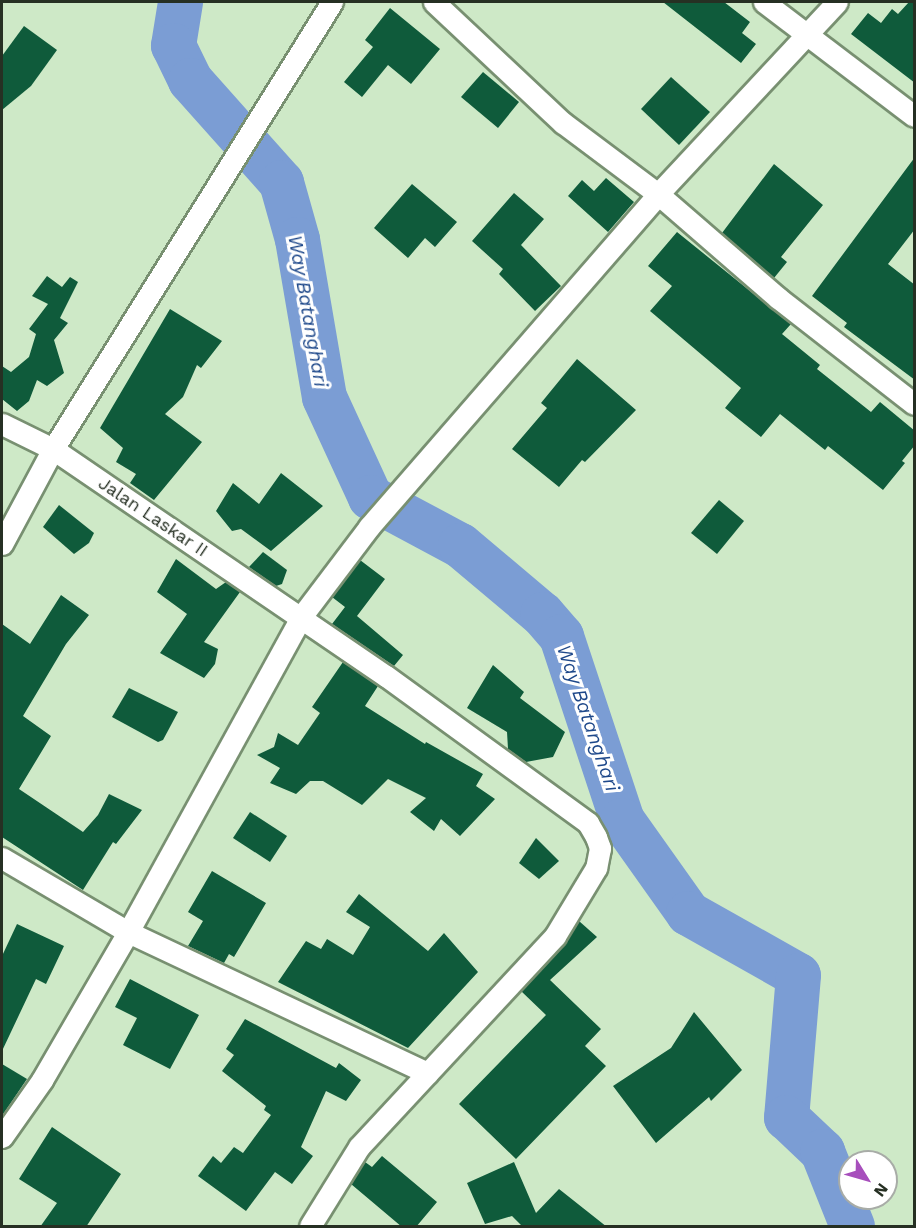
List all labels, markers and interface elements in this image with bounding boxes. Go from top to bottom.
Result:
water label: Way Batanghari [283,233,333,389]
street label: Jalan Laskar II [94,472,212,562]
water label: Way Batanghari [552,641,624,795]
north arrow [838,1150,898,1210]
text: N [870,1179,892,1200]

